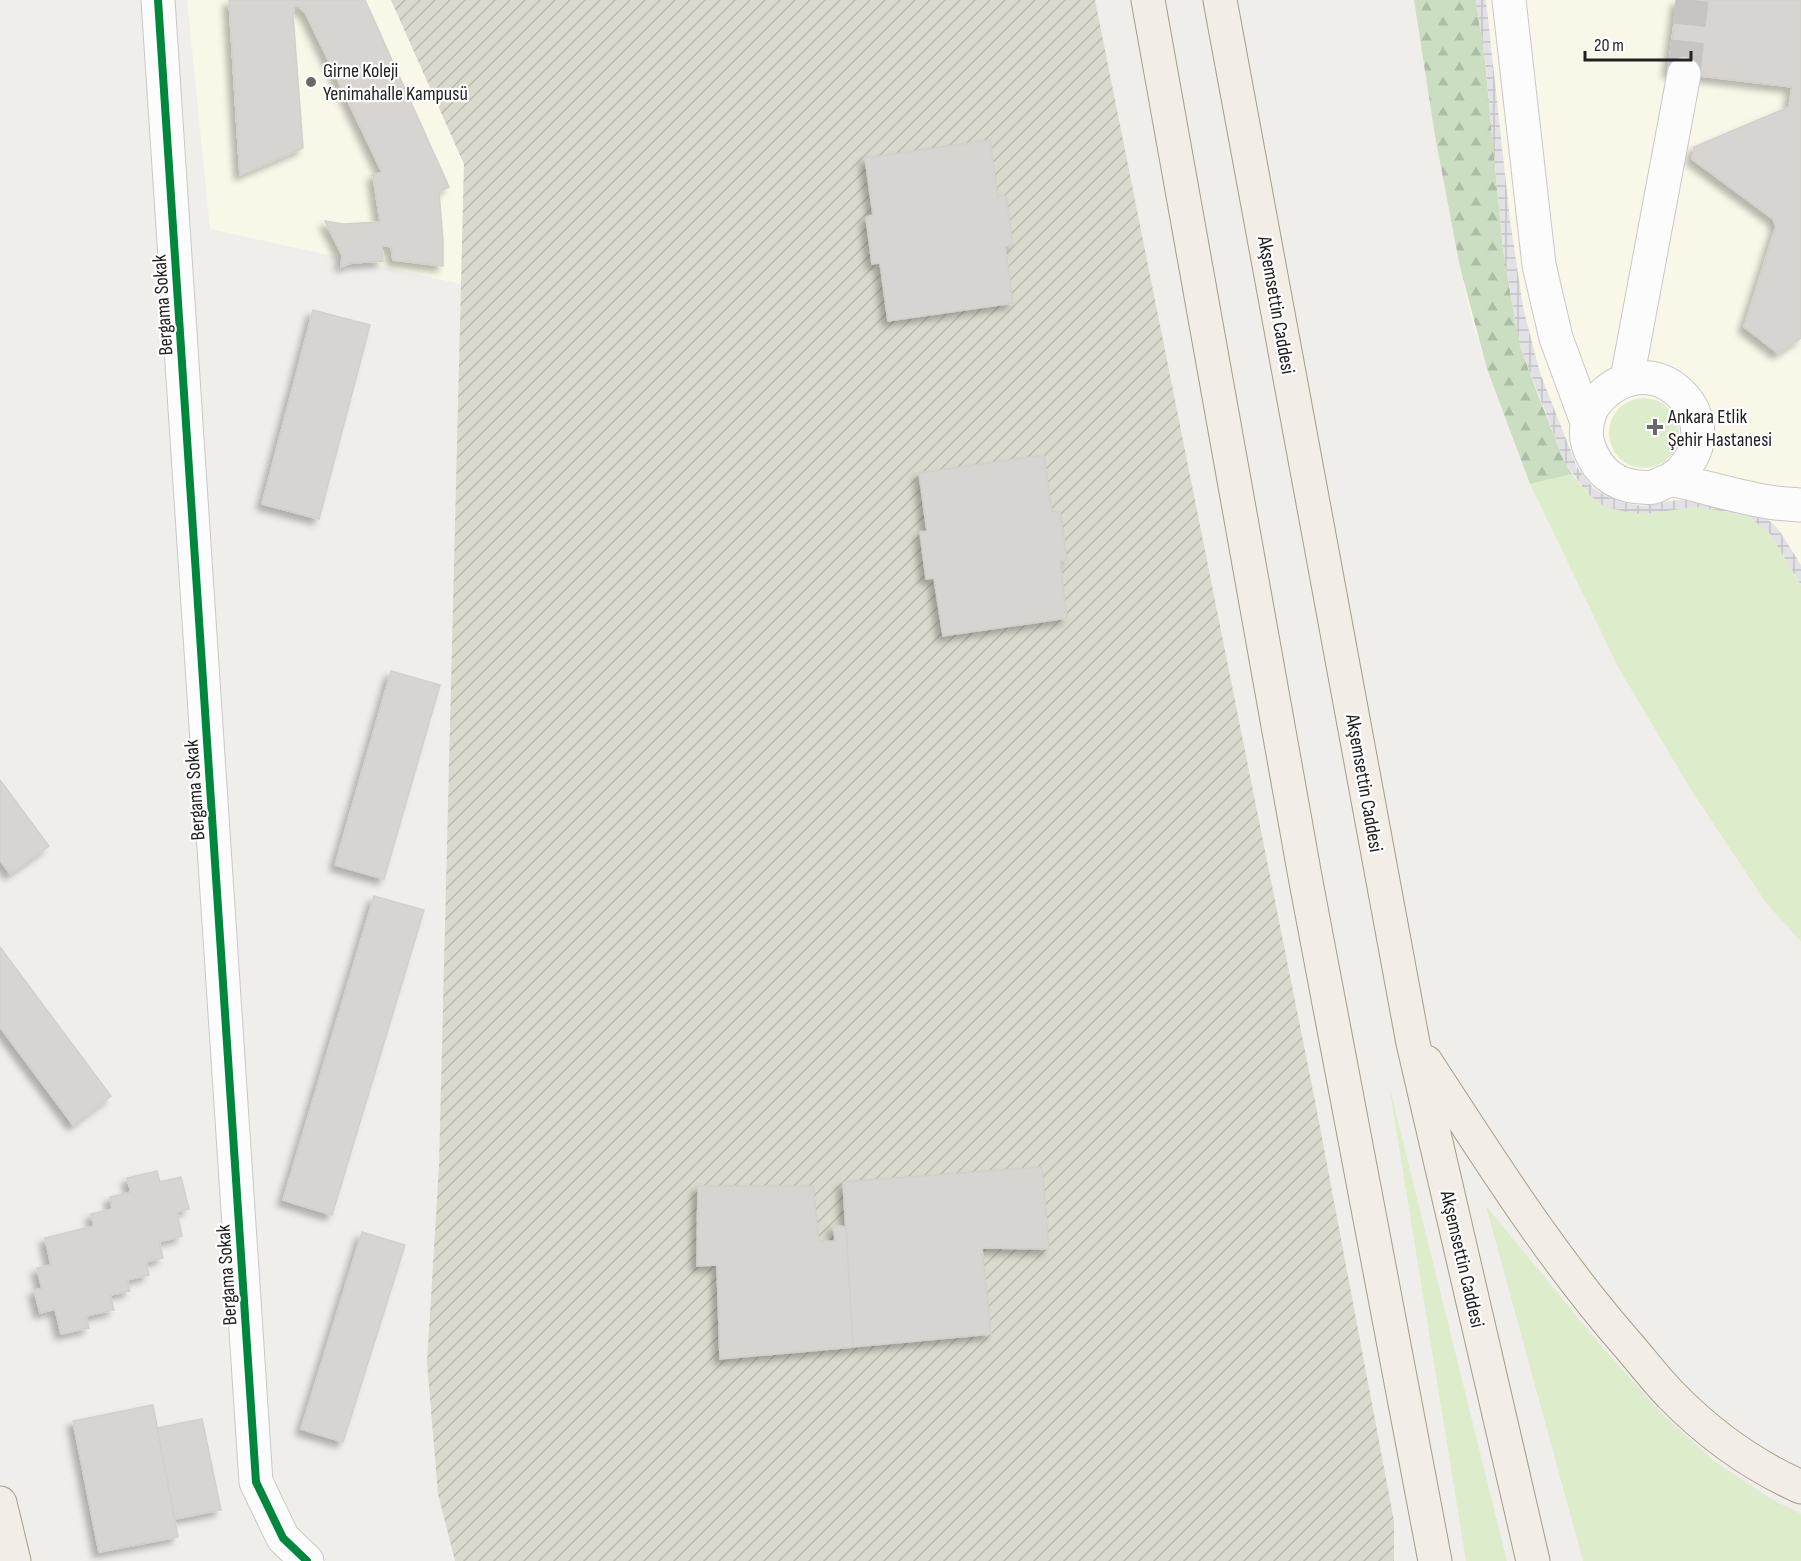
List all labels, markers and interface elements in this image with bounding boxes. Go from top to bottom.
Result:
scale bar [1585,24,1692,62]
text: 20 m [1594,35,1624,56]
place label: Girne Koleji Yenimahalle Kampusü [323,59,468,106]
marker: Girne Koleji Yenimahalle Kampusü [304,75,318,89]
street label: Akşemsettin Caddesi [1252,233,1300,376]
street label: Bergama Sokak [147,253,178,356]
place label: Ankara Etlik Şehir Hastanesi [1667,405,1772,452]
marker: Ankara Etlik Şehir Hastanesi [1646,418,1664,436]
street label: Akşemsettin Caddesi [1340,711,1388,854]
street label: Bergama Sokak [179,738,210,841]
street label: Akşemsettin Caddesi [1434,1187,1489,1330]
street label: Bergama Sokak [211,1223,242,1326]

